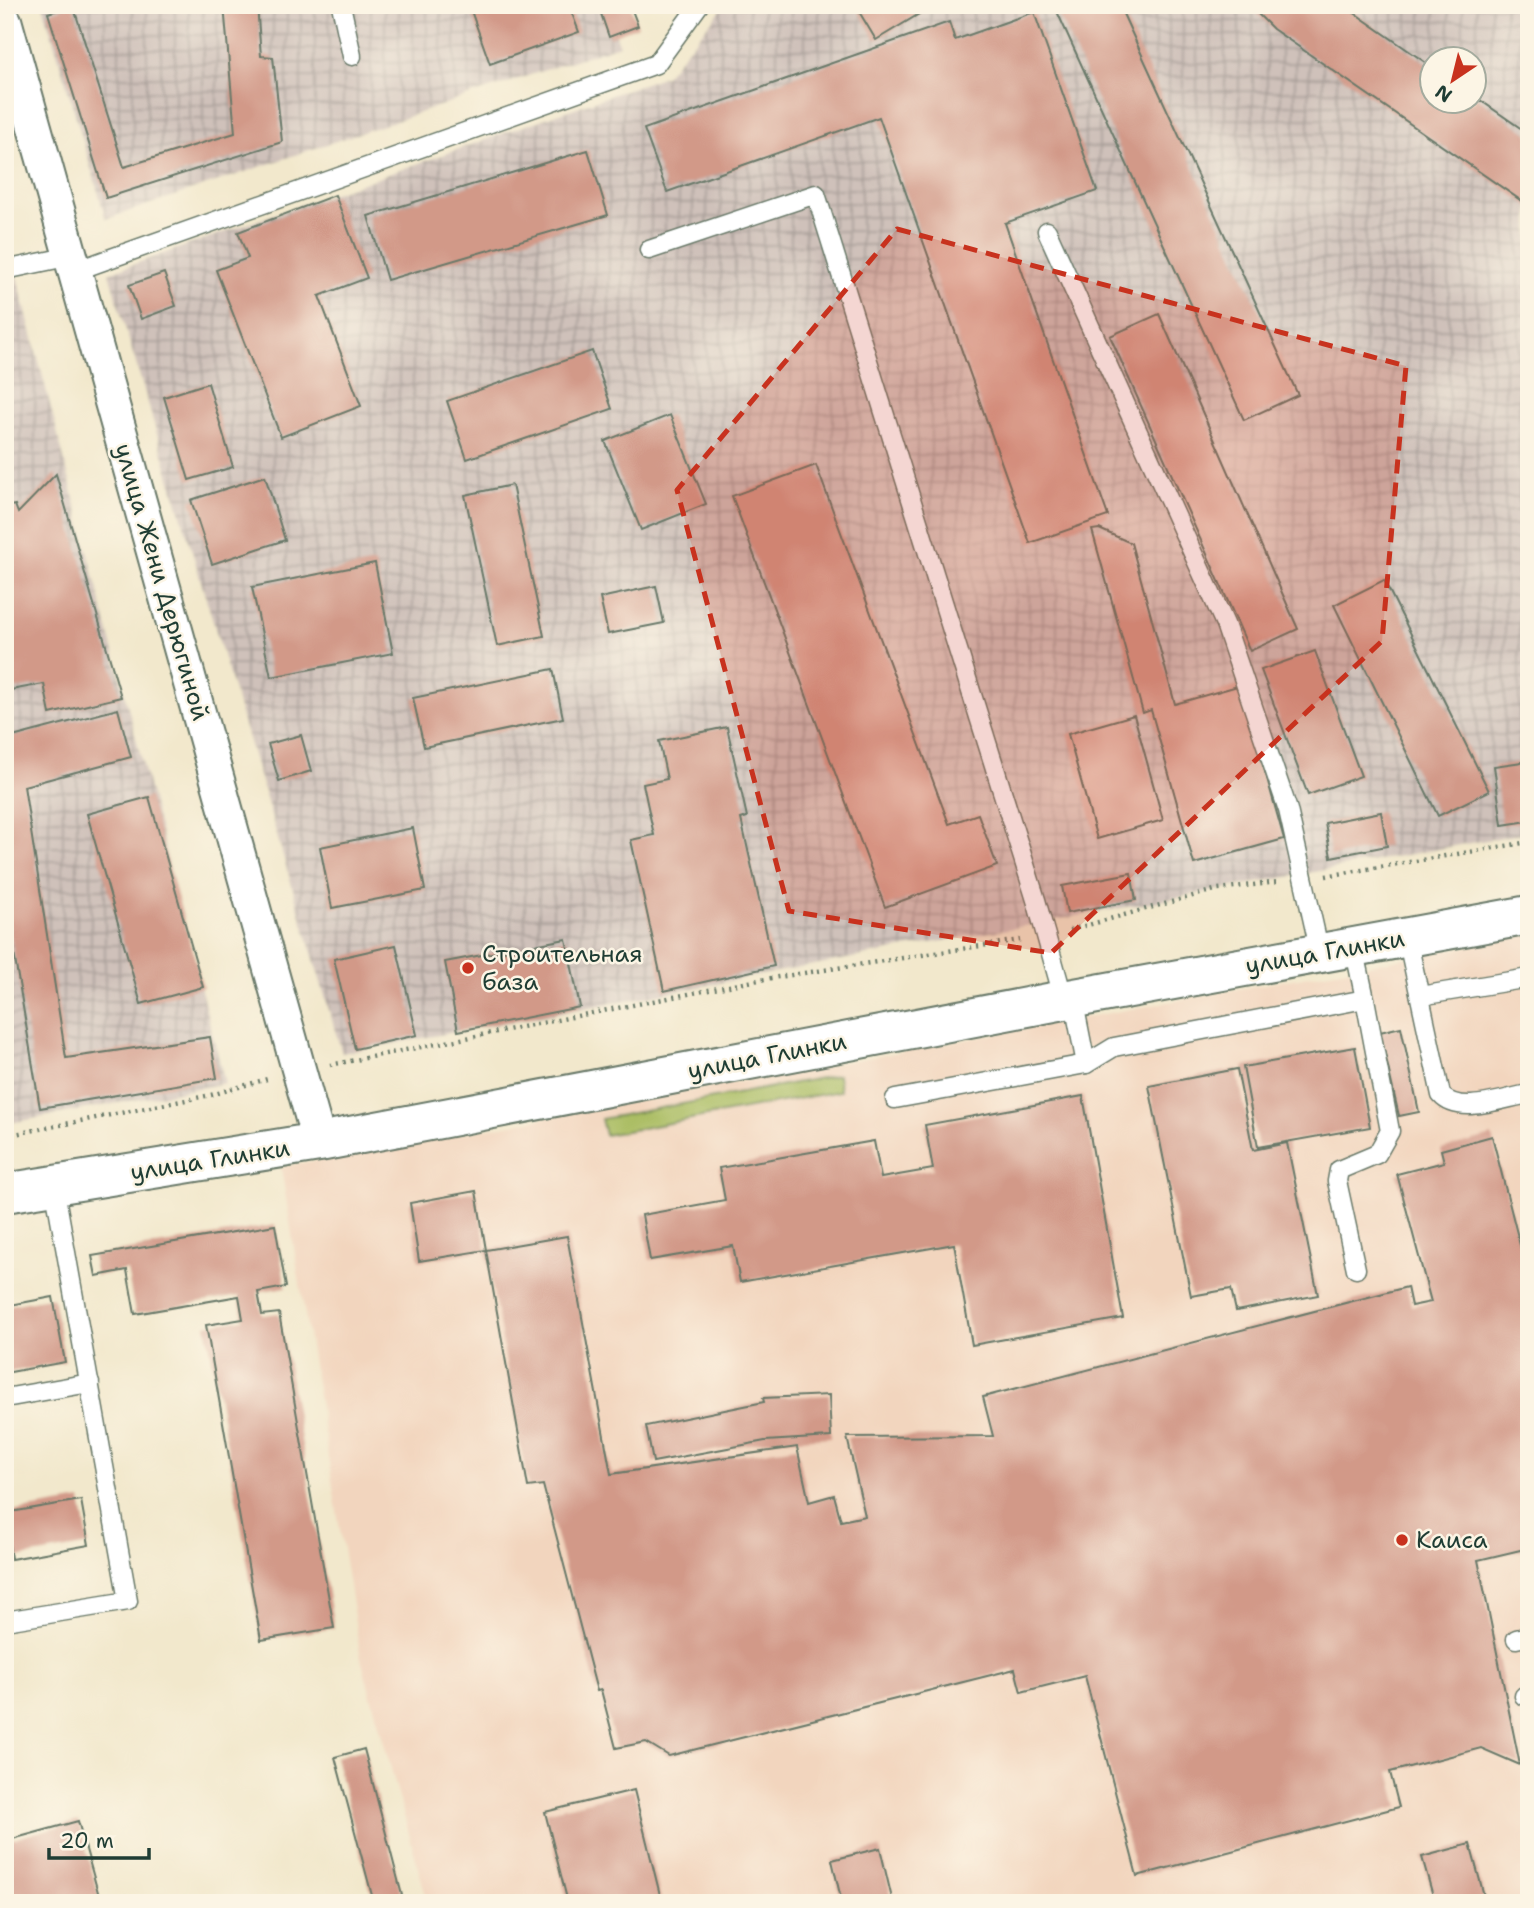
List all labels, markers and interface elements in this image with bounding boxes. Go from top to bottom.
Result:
north arrow [1418,46,1488,116]
text: N [1430,79,1457,108]
street label: улица Жени Дерюгиной [107,440,217,724]
street label: улица Глинки [1243,922,1407,982]
place label: Строительная база [482,938,643,998]
marker: Строительная база [460,960,476,976]
street label: улица Глинки [685,1025,849,1087]
street label: улица Глинки [128,1132,292,1188]
place label: Каиса [1416,1524,1488,1556]
marker: Каиса [1394,1532,1410,1548]
scale bar [49,1817,149,1861]
text: 20 m [60,1827,114,1855]

